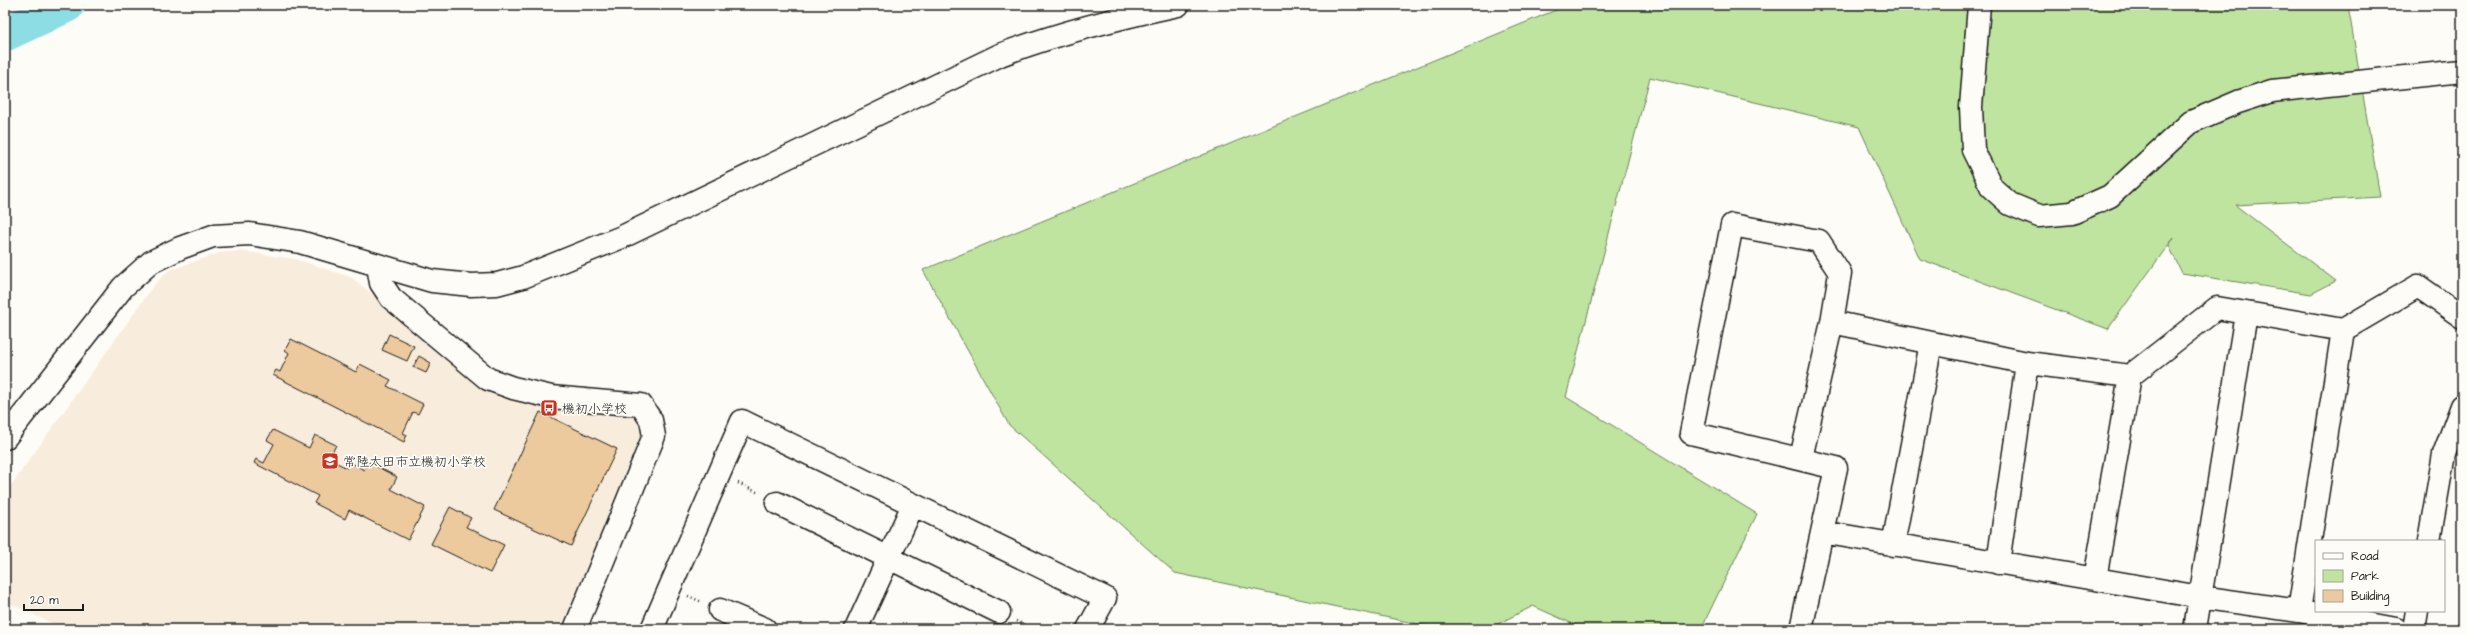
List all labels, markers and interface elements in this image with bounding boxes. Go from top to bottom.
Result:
bus stop icon: 機初小学校 [539,398,559,418]
place label: 機初小学校 [562,400,627,418]
school or university icon: 常陸太田市立機初小学校 [320,451,340,471]
place label: 常陸太田市立機初小学校 [343,453,486,471]
legend [2315,540,2445,612]
text: Road [2351,548,2379,565]
text: Park [2351,568,2379,585]
scale bar [24,586,83,612]
text: Building [2351,588,2389,606]
text: 20 m [30,592,59,609]

